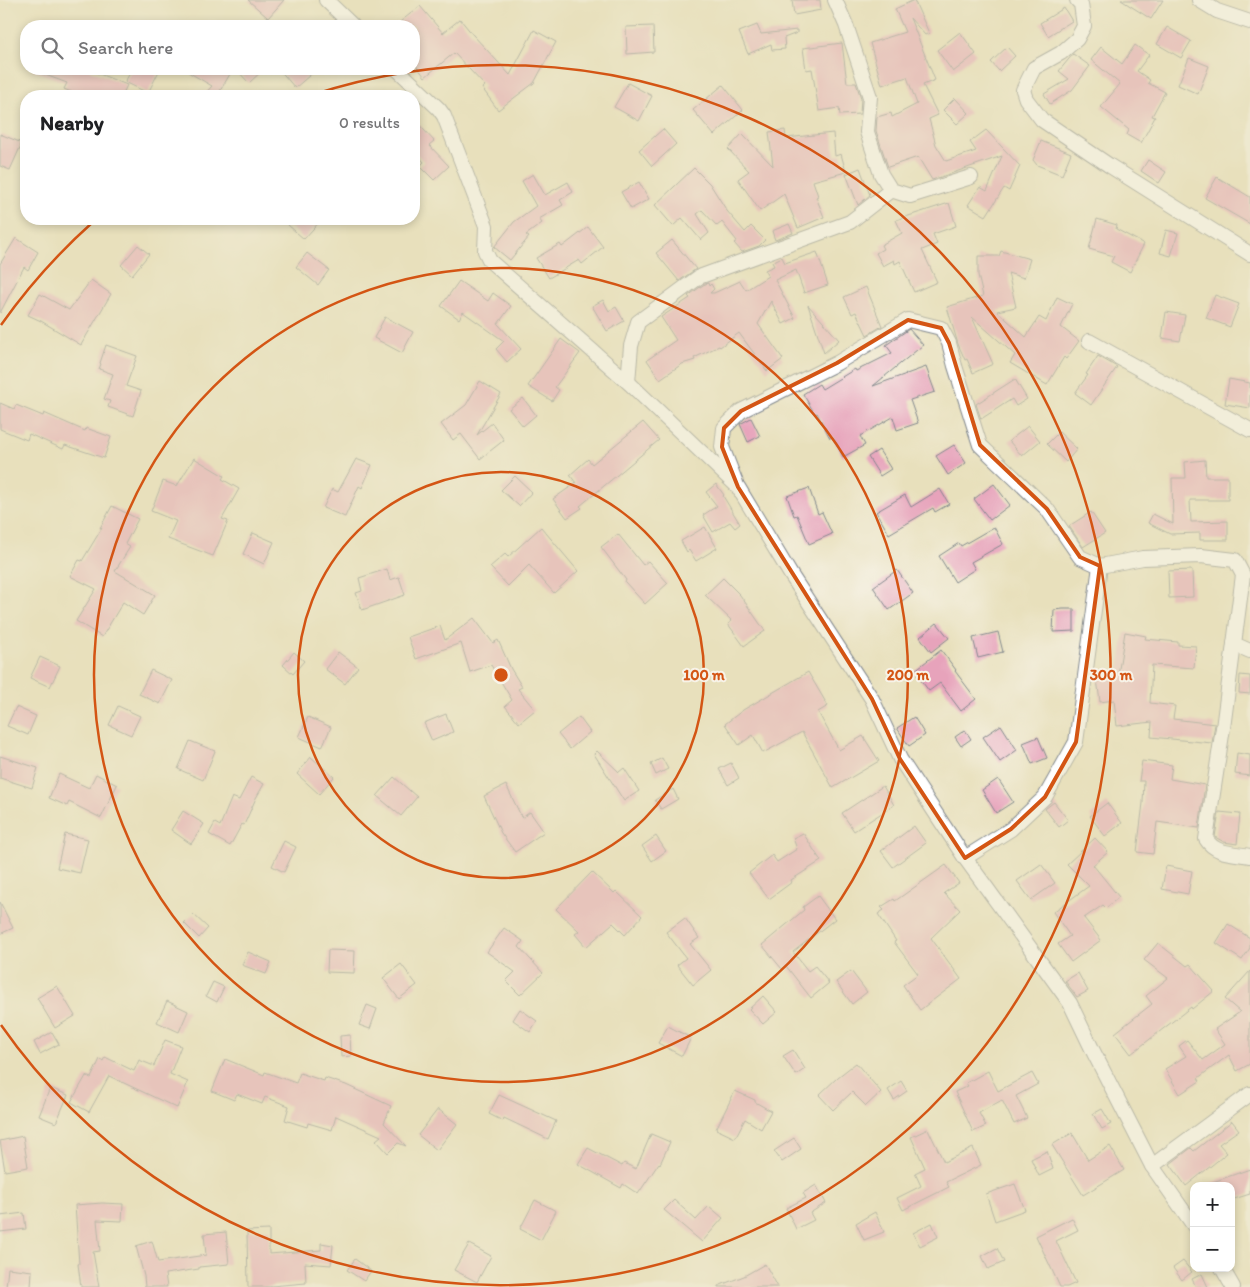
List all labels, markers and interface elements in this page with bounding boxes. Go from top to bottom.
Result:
search box [20,20,420,75]
icon: search [38,34,66,62]
text: Search here [78,36,173,59]
text: Nearby [40,110,104,135]
text: 0 results [339,113,400,132]
centre of rings [492,666,510,684]
text: 100 m [683,666,725,684]
text: 200 m [887,666,930,684]
text: 300 m [1090,666,1133,684]
map controls [1190,1182,1235,1272]
button: + [1190,1182,1235,1227]
button: − [1190,1227,1235,1272]

